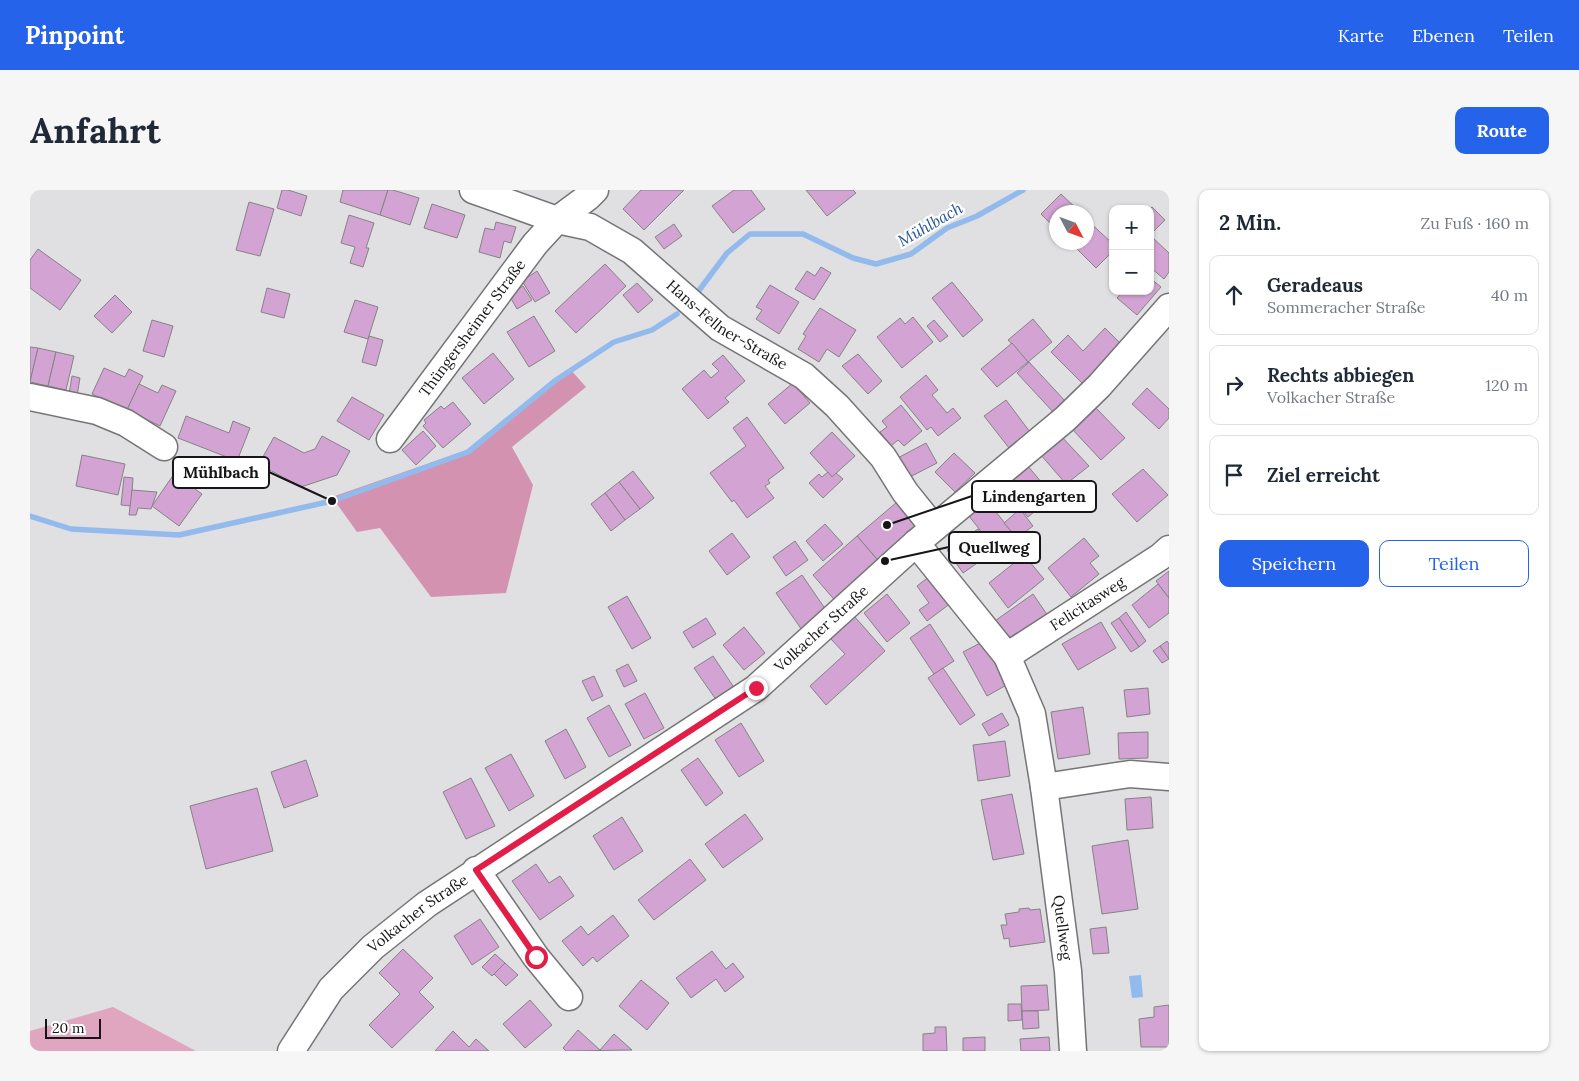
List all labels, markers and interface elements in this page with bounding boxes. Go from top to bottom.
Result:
text: Pinpoint [25,20,124,51]
text: Karte [1338,24,1384,47]
text: Ebenen [1412,24,1475,47]
text: Teilen [1503,24,1554,47]
button: Route [1455,107,1549,154]
text: Anfahrt [30,108,161,153]
water label: Mühlbach [894,197,966,251]
north arrow [1049,205,1094,250]
map controls [1109,205,1154,295]
button: + [1109,205,1154,250]
text: 2 Min. [1219,209,1281,236]
text: Zu Fuß · 160 m [1420,213,1529,233]
button: − [1109,250,1154,295]
street label: Thüngersheimer Straße [415,255,529,400]
text: Geradeaus [1267,273,1363,297]
street label: Hans-Fellner-Straße [663,275,791,374]
icon: ahead [1220,281,1248,309]
text: 40 m [1491,285,1528,305]
text: Sommeracher Straße [1267,297,1426,317]
text: Rechts abbiegen [1267,363,1414,387]
icon: right [1220,371,1248,399]
text: 120 m [1485,375,1528,395]
text: Volkacher Straße [1267,387,1395,407]
callout: Mühlbach [173,457,269,488]
icon: arrive [1220,461,1248,489]
text: Mühlbach [183,462,259,482]
text: Ziel erreicht [1267,463,1380,487]
callout: Lindengarten [972,481,1096,512]
text: Lindengarten [982,486,1086,506]
callout: Quellweg [949,532,1040,563]
text: Quellweg [958,537,1031,557]
button: Speichern [1219,540,1369,587]
button: Teilen [1379,540,1529,587]
street label: Felicitasweg [1046,572,1129,635]
street label: Volkacher Straße [769,581,872,676]
route end [745,677,768,700]
street label: Volkacher Straße [363,870,471,957]
street label: Quellweg [1049,894,1077,962]
route start [525,946,548,969]
scale bar [45,1016,101,1039]
text: 20 m [52,1019,84,1037]

